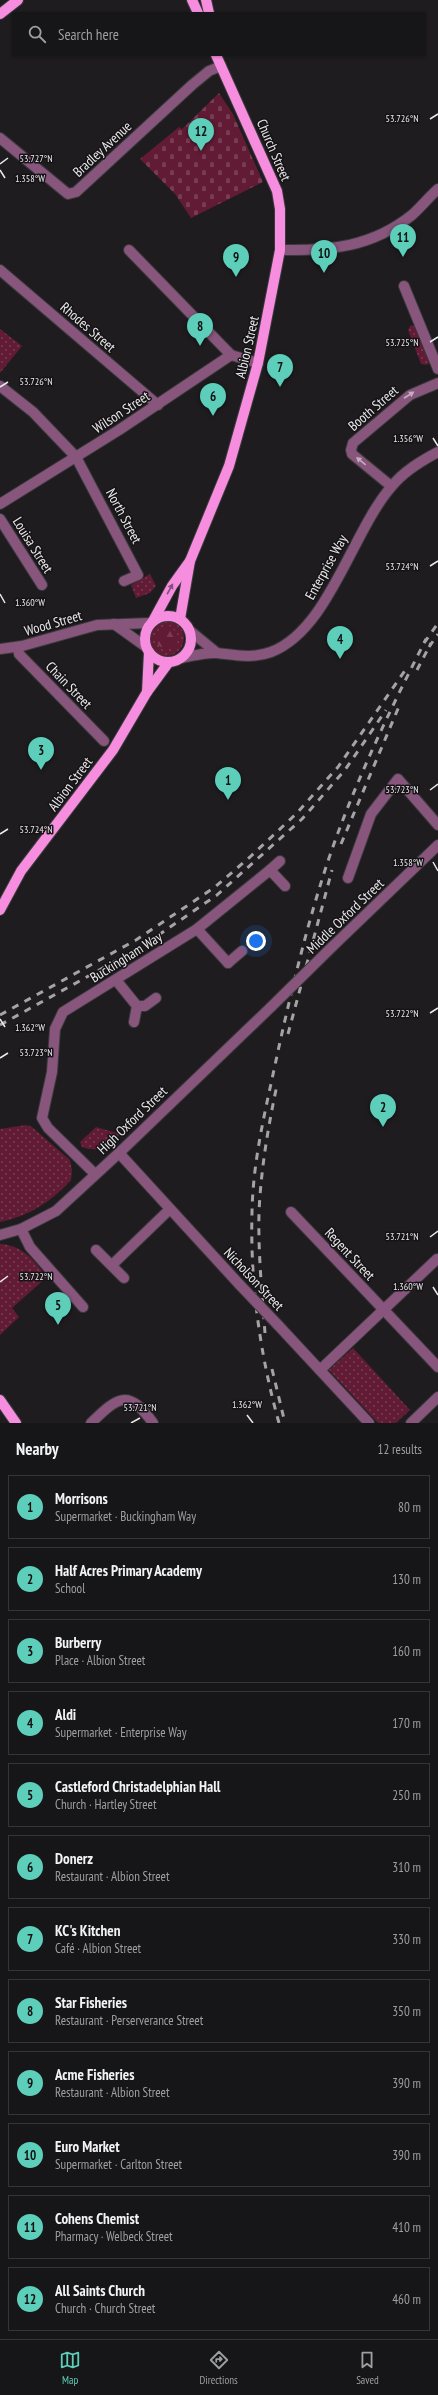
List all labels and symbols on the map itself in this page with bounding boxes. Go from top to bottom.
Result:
text: 53.726°N [385,112,419,125]
street label: Church Street [253,116,295,184]
street label: Bradley Avenue [69,117,135,181]
pin: 12 [188,118,214,151]
text: 53.727°N [19,152,53,165]
text: 1.358°W [15,172,45,185]
pin: 11 [390,224,416,257]
pin: 10 [311,240,337,273]
pin: 9 [223,244,249,277]
street label: Rhodes Street [57,298,119,356]
pin: 8 [187,313,213,346]
street label: Albion Street [231,314,263,380]
text: 53.725°N [385,336,419,349]
pin: 7 [267,354,293,387]
text: 53.726°N [19,375,53,388]
street label: Booth Street [344,381,402,435]
pin: 6 [200,383,226,416]
street label: Wilson Street [89,387,153,437]
one-way arrow [404,392,415,399]
text: 1.356°W [393,432,423,445]
one-way arrow [356,457,367,466]
street label: North Street [102,485,146,547]
street label: Louisa Street [9,514,57,576]
street label: Enterprise Way [301,531,352,603]
text: 53.724°N [385,560,419,573]
one-way arrow [166,583,173,595]
text: 1.360°W [15,596,45,609]
street label: Wood Street [22,606,84,640]
pin: 4 [327,626,353,659]
street label: Chain Street [42,657,96,713]
pin: 3 [28,737,54,770]
street label: Albion Street [44,753,96,815]
pin: 1 [215,767,241,800]
text: 53.723°N [385,783,419,796]
text: 53.724°N [19,823,53,836]
text: 1.358°W [393,856,423,869]
street label: Middle Oxford Street [303,874,388,957]
street label: Buckingham Way [87,927,166,986]
your location [246,931,266,951]
text: 53.722°N [385,1007,419,1020]
text: 1.362°W [15,1021,45,1034]
text: 53.723°N [19,1046,53,1059]
street label: High Oxford Street [93,1082,171,1158]
pin: 2 [370,1094,396,1127]
street label: Regent Street [321,1224,379,1284]
text: 53.721°N [385,1230,419,1243]
street label: Nicholson Street [220,1244,288,1314]
text: 53.722°N [19,1270,53,1283]
text: 1.360°W [393,1280,423,1293]
pin: 5 [45,1292,71,1325]
text: 1.362°W [232,1398,262,1411]
text: 53.721°N [123,1401,157,1414]

